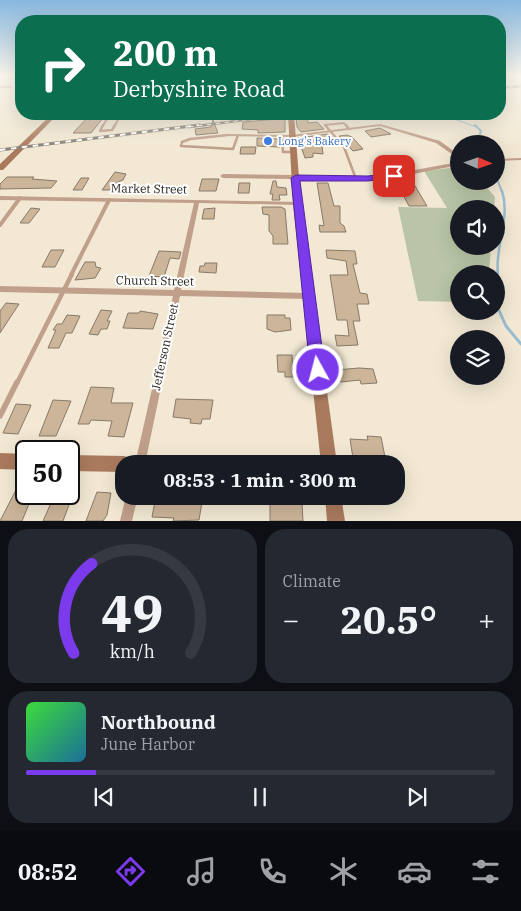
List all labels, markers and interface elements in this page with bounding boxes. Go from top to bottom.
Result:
text: 200 m [113,30,218,76]
icon: right [30,35,95,100]
text: Derbyshire Road [113,74,285,103]
place label: Long's Bakery [278,134,351,148]
marker: Long's Bakery [262,135,274,147]
north arrow [450,135,505,190]
map controls [450,135,505,385]
pin [373,155,415,197]
icon: arrive [380,162,408,190]
street label: Market Street [111,180,187,197]
button: sound [450,200,505,255]
button: search [450,265,505,320]
street label: Church Street [116,272,194,289]
street label: Jefferson Street [148,302,181,392]
button: layers [450,330,505,385]
position arrow [291,343,343,395]
speed limit sign: 50 [15,440,80,505]
text: 08:53 · 1 min · 300 m [164,468,356,492]
text: Climate [283,571,341,591]
text: 49 [101,579,163,646]
text: 20.5° [340,595,437,644]
text: − [283,601,299,638]
text: + [478,601,495,638]
text: km/h [110,640,155,663]
text: Northbound [101,710,216,734]
text: June Harbor [101,734,195,754]
icon: previous [90,783,118,811]
icon: pause [246,783,274,811]
icon: next [403,783,431,811]
icon: directions [113,854,148,889]
icon: music [184,854,219,889]
icon: phone [255,854,290,889]
icon: climate [326,854,361,889]
icon: car [397,854,432,889]
icon: filters [468,854,503,889]
text: 08:52 [18,857,77,886]

